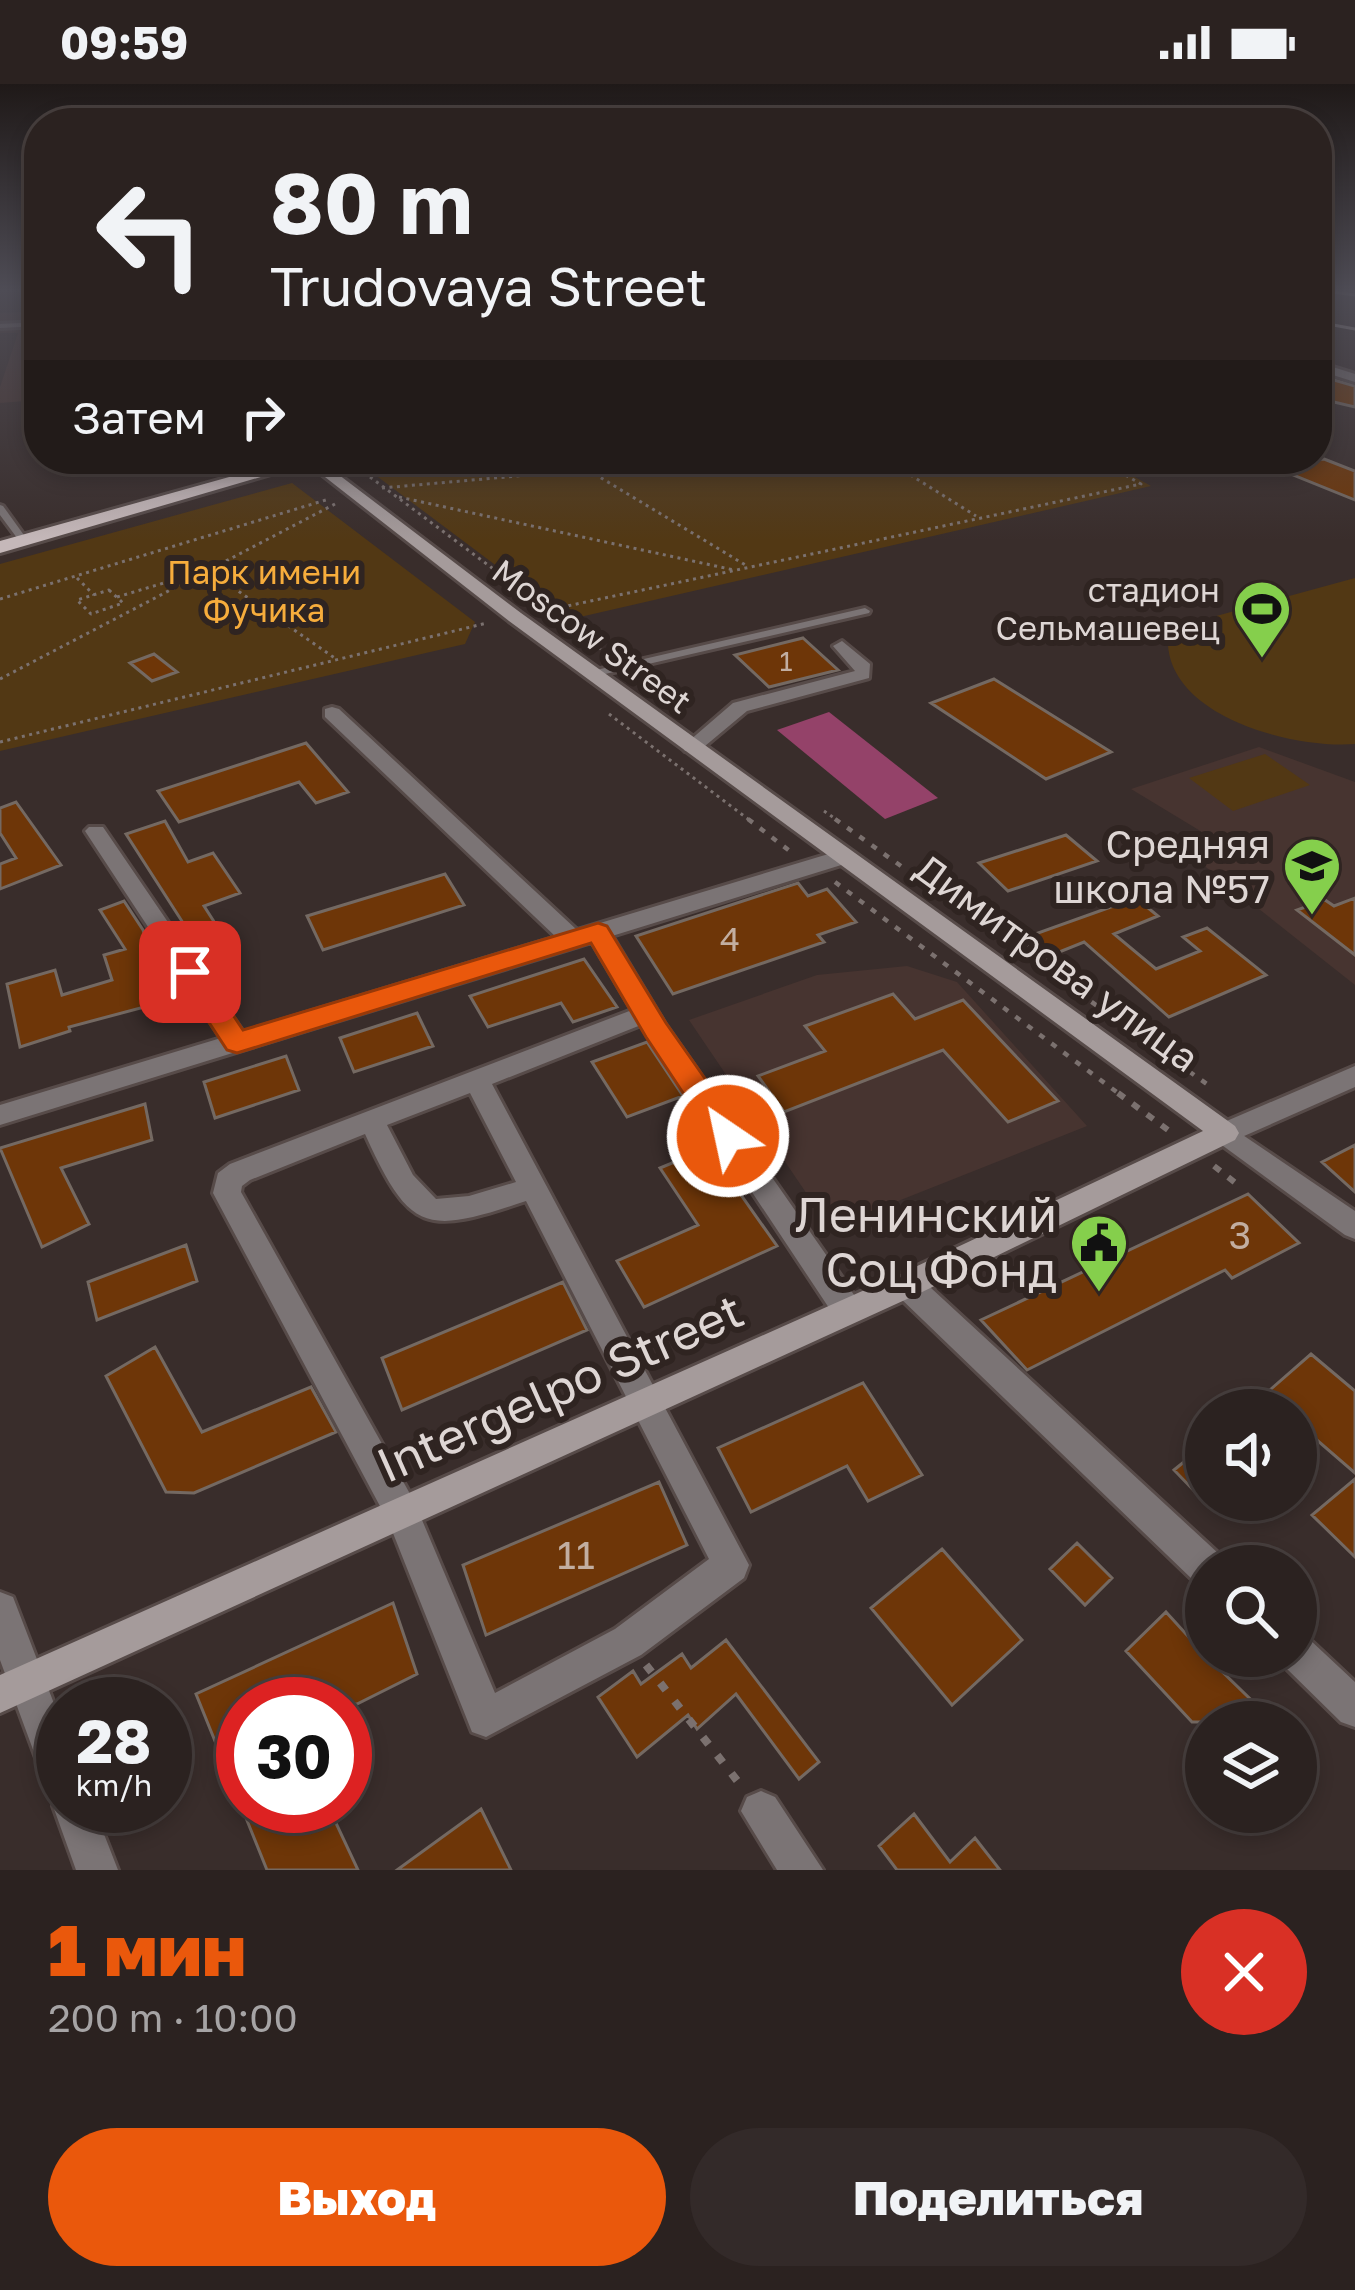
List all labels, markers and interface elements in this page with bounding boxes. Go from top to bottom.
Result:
text: 09:59 [60,15,188,69]
text: 80 m [270,152,473,252]
icon: left [72,156,228,312]
text: Trudovaya Street [270,253,707,318]
icon: right [230,384,296,450]
text: Затем [72,390,206,444]
street label: Moscow Street [485,551,699,721]
park label: Парк имени Фучика [167,552,361,629]
place label: стадион Сельмашевец [996,570,1220,647]
sports icon: стадион Сельмашевец [1231,578,1293,660]
house number: 1 [779,645,793,677]
place label: Средняя школа №57 [1053,820,1270,912]
school or university icon: Средняя школа №57 [1281,835,1343,917]
street label: Димитрова улица [906,844,1208,1081]
house number: 4 [720,919,740,958]
pin [139,921,241,1023]
icon: arrive [157,939,223,1005]
position arrow [665,1073,791,1199]
place label: Ленинский Соц Фонд [795,1185,1057,1298]
house number: 3 [1229,1211,1251,1258]
public building icon: Ленинский Соц Фонд [1068,1212,1130,1294]
street label: Intergelpo Street [368,1280,752,1494]
map controls [1185,1389,1317,1833]
button: sound [1185,1389,1317,1521]
house number: 11 [557,1531,595,1578]
button: search [1185,1545,1317,1677]
speed limit sign: 30 [216,1677,372,1833]
button: layers [1185,1701,1317,1833]
text: 28 [76,1704,151,1776]
text: km/h [76,1767,152,1803]
text: 1 мин [48,1905,246,1992]
button: close [1181,1909,1307,2035]
text: 200 m · 10:00 [48,1994,298,2041]
button: Выход [48,2128,666,2266]
button: Поделиться [690,2128,1307,2266]

